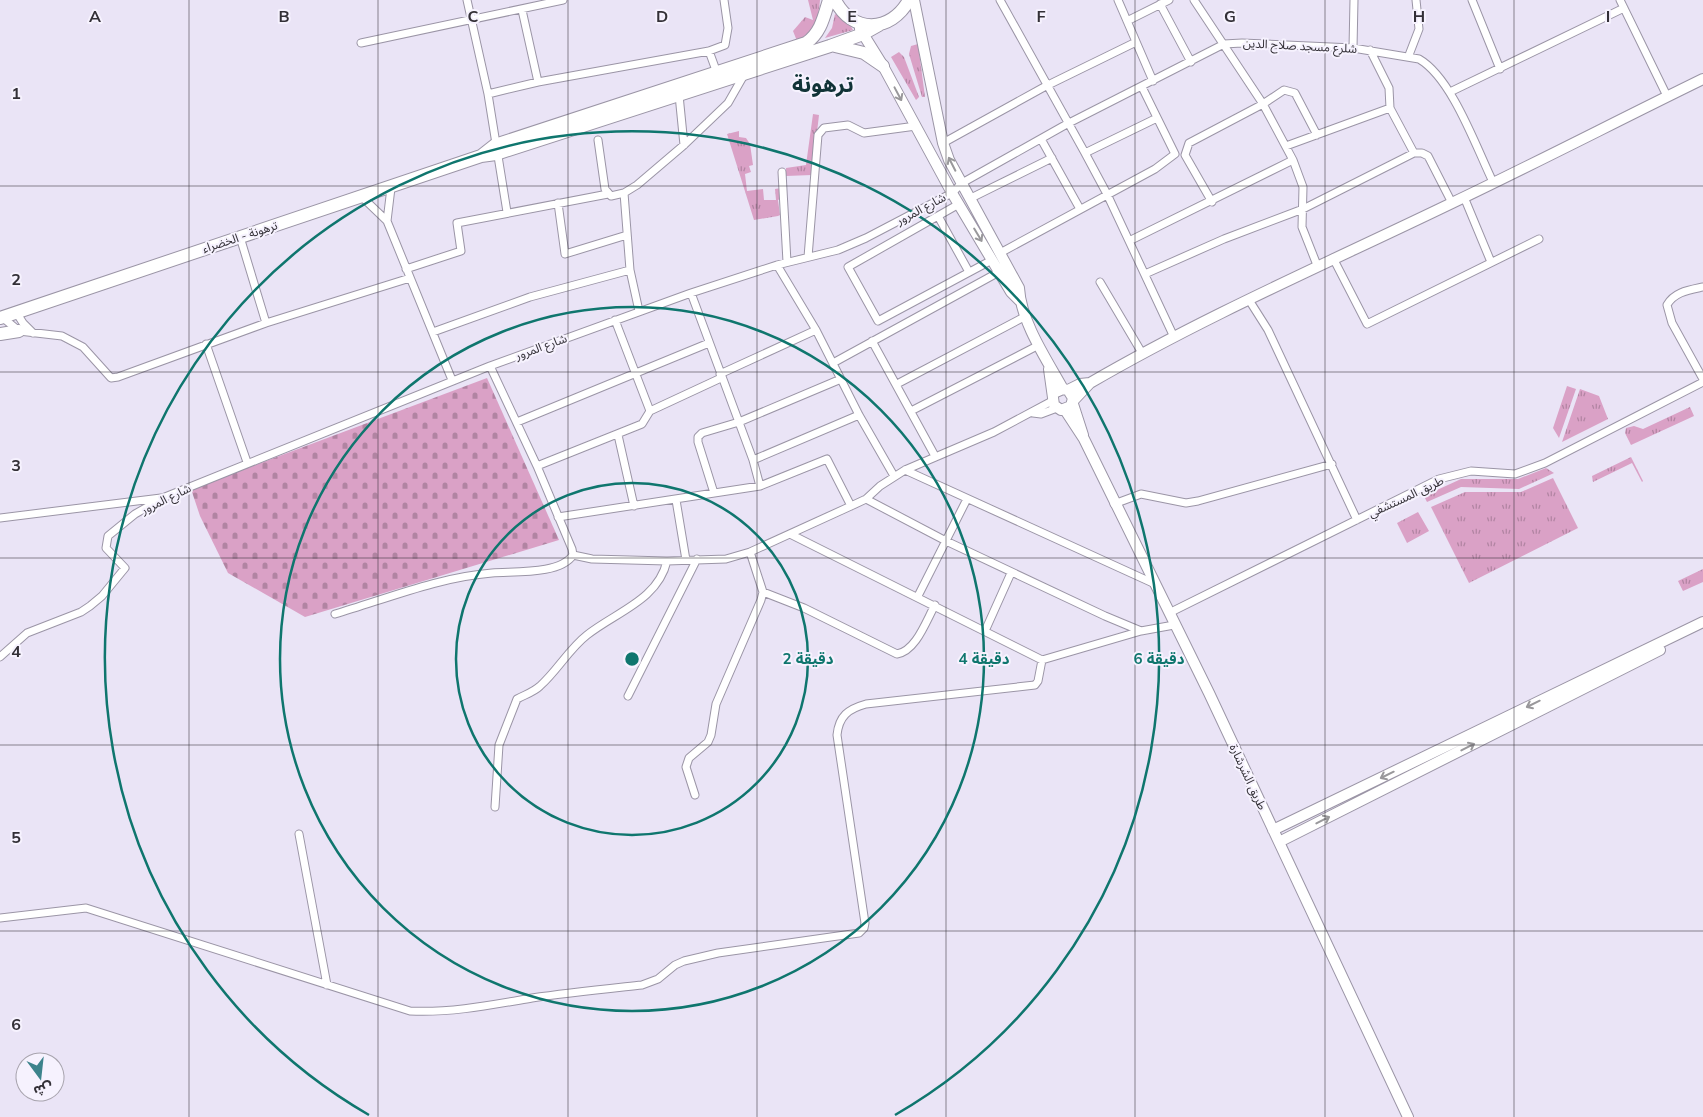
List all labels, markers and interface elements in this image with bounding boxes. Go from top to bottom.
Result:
text: A [89,6,101,26]
text: B [278,6,290,26]
text: C [468,6,479,26]
text: D [656,6,668,26]
text: E [847,6,857,26]
text: F [1036,6,1046,26]
text: G [1224,6,1236,26]
text: H [1413,6,1425,26]
text: I [1606,6,1610,26]
street label: شلرع مسجد صلاح الدين [1243,35,1357,58]
district label: ترهونة [792,70,854,98]
text: 1 [11,83,21,103]
one-way arrow [893,86,903,101]
one-way arrow [947,157,957,172]
street label: شارع المرور [893,189,949,230]
street label: ترهونة - الخضراء [200,217,280,256]
one-way arrow [974,228,984,242]
text: 2 [11,269,21,289]
street label: شارع المرور [512,330,569,365]
text: 3 [11,455,21,475]
street label: طريق المستشفي [1366,473,1447,523]
street label: شارع المرور [137,480,194,519]
text: 4 [11,641,21,661]
text: 2 دقيقة [783,649,834,668]
text: 4 دقيقة [959,649,1010,668]
text: 6 دقيقة [1134,649,1185,668]
centre of rings [623,650,641,668]
one-way arrow [1526,700,1541,709]
street label: طريق الشرشارة [1226,741,1270,813]
one-way arrow [1460,742,1475,751]
one-way arrow [1380,771,1395,780]
one-way arrow [1315,815,1330,824]
text: 5 [11,827,21,847]
text: 6 [11,1014,21,1034]
north arrow [15,1052,65,1102]
text: ش [32,1078,55,1101]

